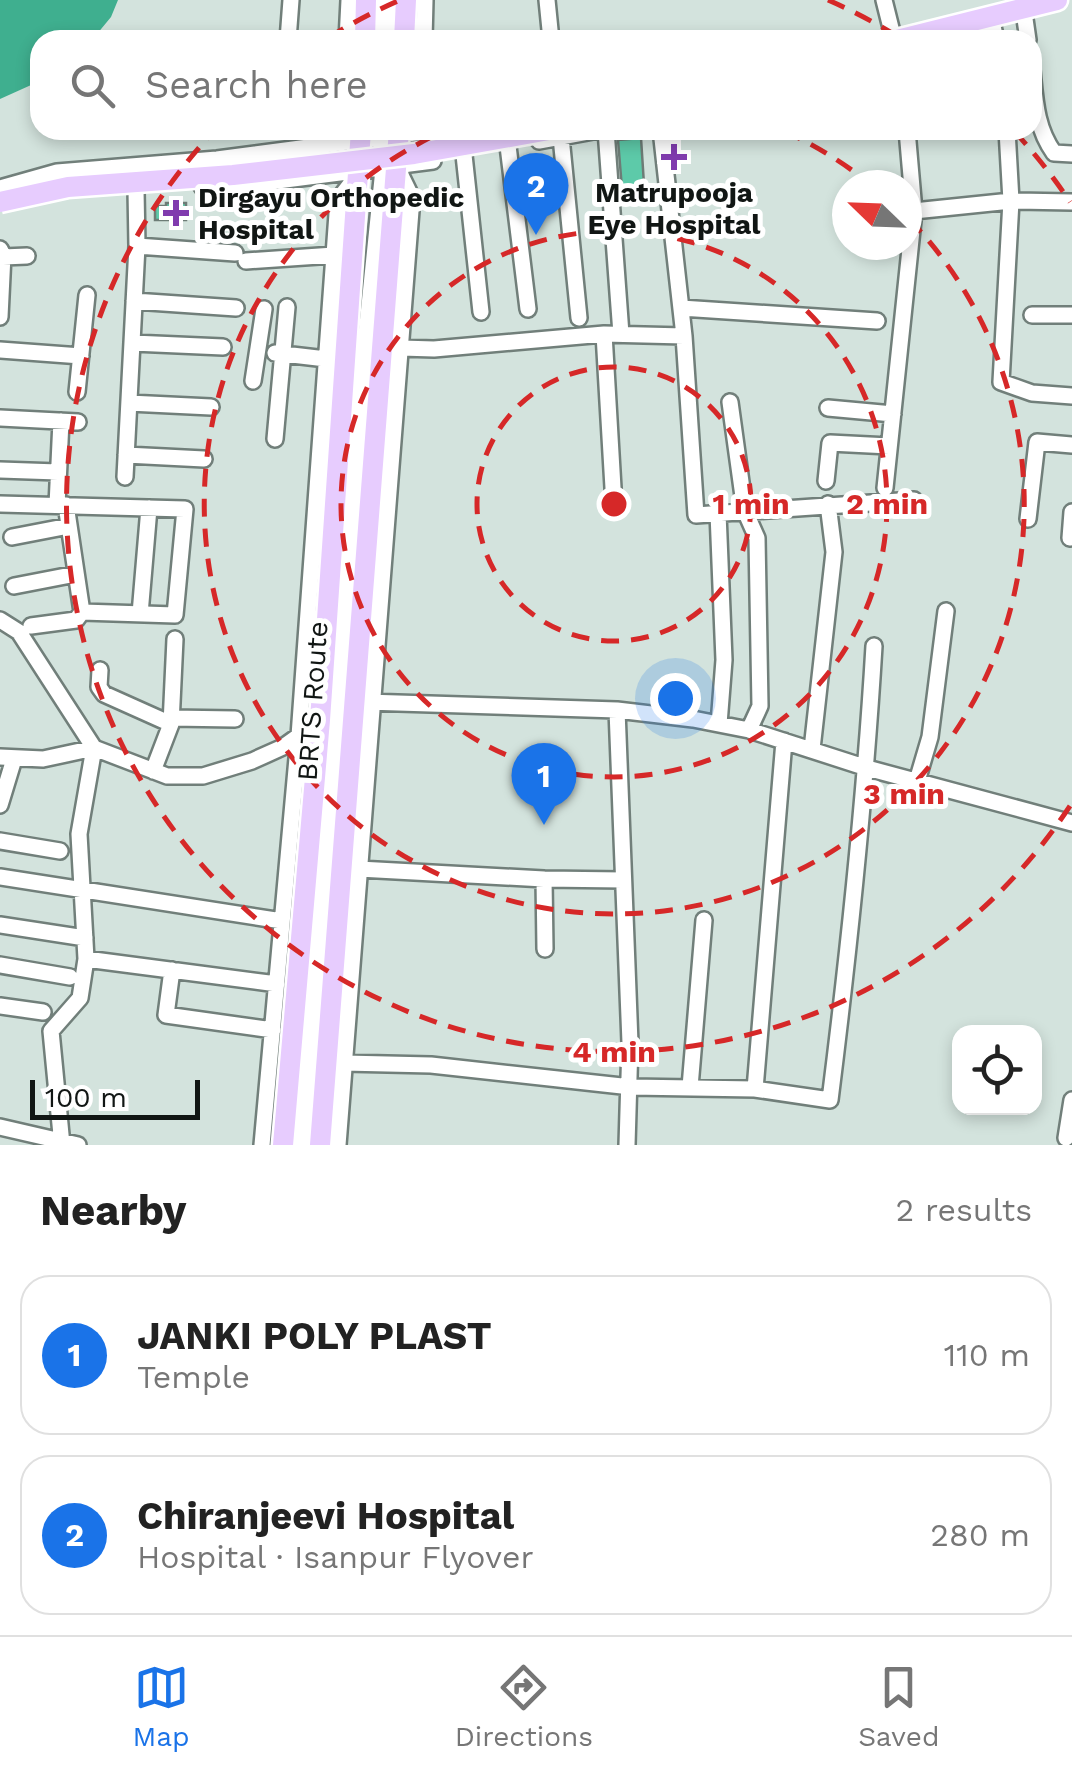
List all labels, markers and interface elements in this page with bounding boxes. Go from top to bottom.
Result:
search box [30,30,1042,140]
icon: search [65,58,120,113]
text: Search here [145,63,368,107]
marker: Matrupooja Eye Hospital [661,144,687,170]
pin: 2 [504,152,568,235]
north arrow [832,170,922,260]
place label: Matrupooja Eye Hospital [588,176,761,241]
place label: Dirgayu Orthopedic Hospital [198,181,465,246]
marker: Dirgayu Orthopedic Hospital [163,200,189,226]
centre of rings [596,486,632,522]
text: 1 min [712,486,790,521]
text: 2 min [846,486,928,521]
street label: BRTS Route [290,620,335,782]
your location [650,673,701,724]
pin: 1 [512,742,576,825]
text: 3 min [863,776,945,811]
map controls [952,1025,1042,1115]
button: locate [952,1025,1042,1115]
text: 4 min [572,1034,656,1069]
scale bar [30,1075,200,1120]
text: 100 m [45,1081,127,1114]
text: Nearby [40,1186,187,1235]
text: 2 results [895,1191,1032,1229]
text: JANKI POLY PLAST [137,1314,492,1358]
text: 1 [68,1336,81,1374]
text: 110 m [944,1336,1030,1374]
text: Temple [137,1358,250,1396]
text: Chiranjeevi Hospital [137,1494,514,1538]
text: 2 [65,1516,84,1554]
text: 280 m [930,1516,1030,1554]
text: Hospital · Isanpur Flyover [137,1538,534,1576]
tab: Map [133,1660,190,1753]
tab: Directions [455,1660,593,1753]
tab: Saved [858,1660,939,1753]

